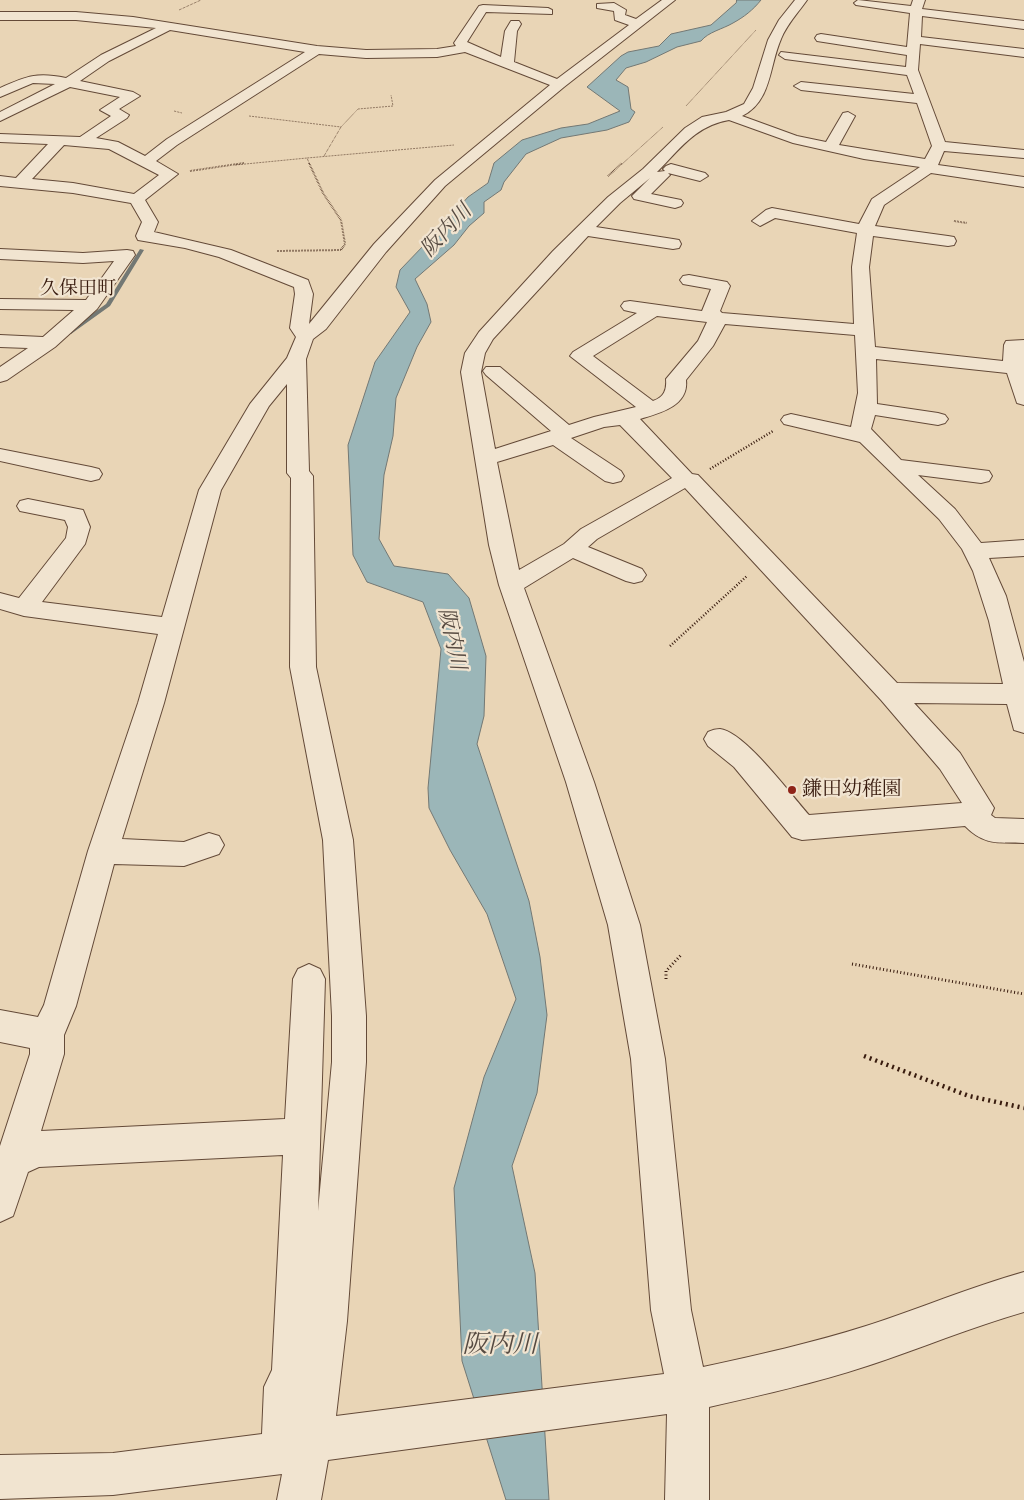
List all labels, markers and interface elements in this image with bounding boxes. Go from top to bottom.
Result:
water label: 阪内川 [416,199,478,263]
district label: 久保田町 [40,278,116,300]
water label: 阪内川 [432,606,470,672]
place label: 鎌田幼稚園 [802,778,902,802]
marker: 鎌田幼稚園 [786,784,798,796]
water label: 阪内川 [463,1331,537,1361]

